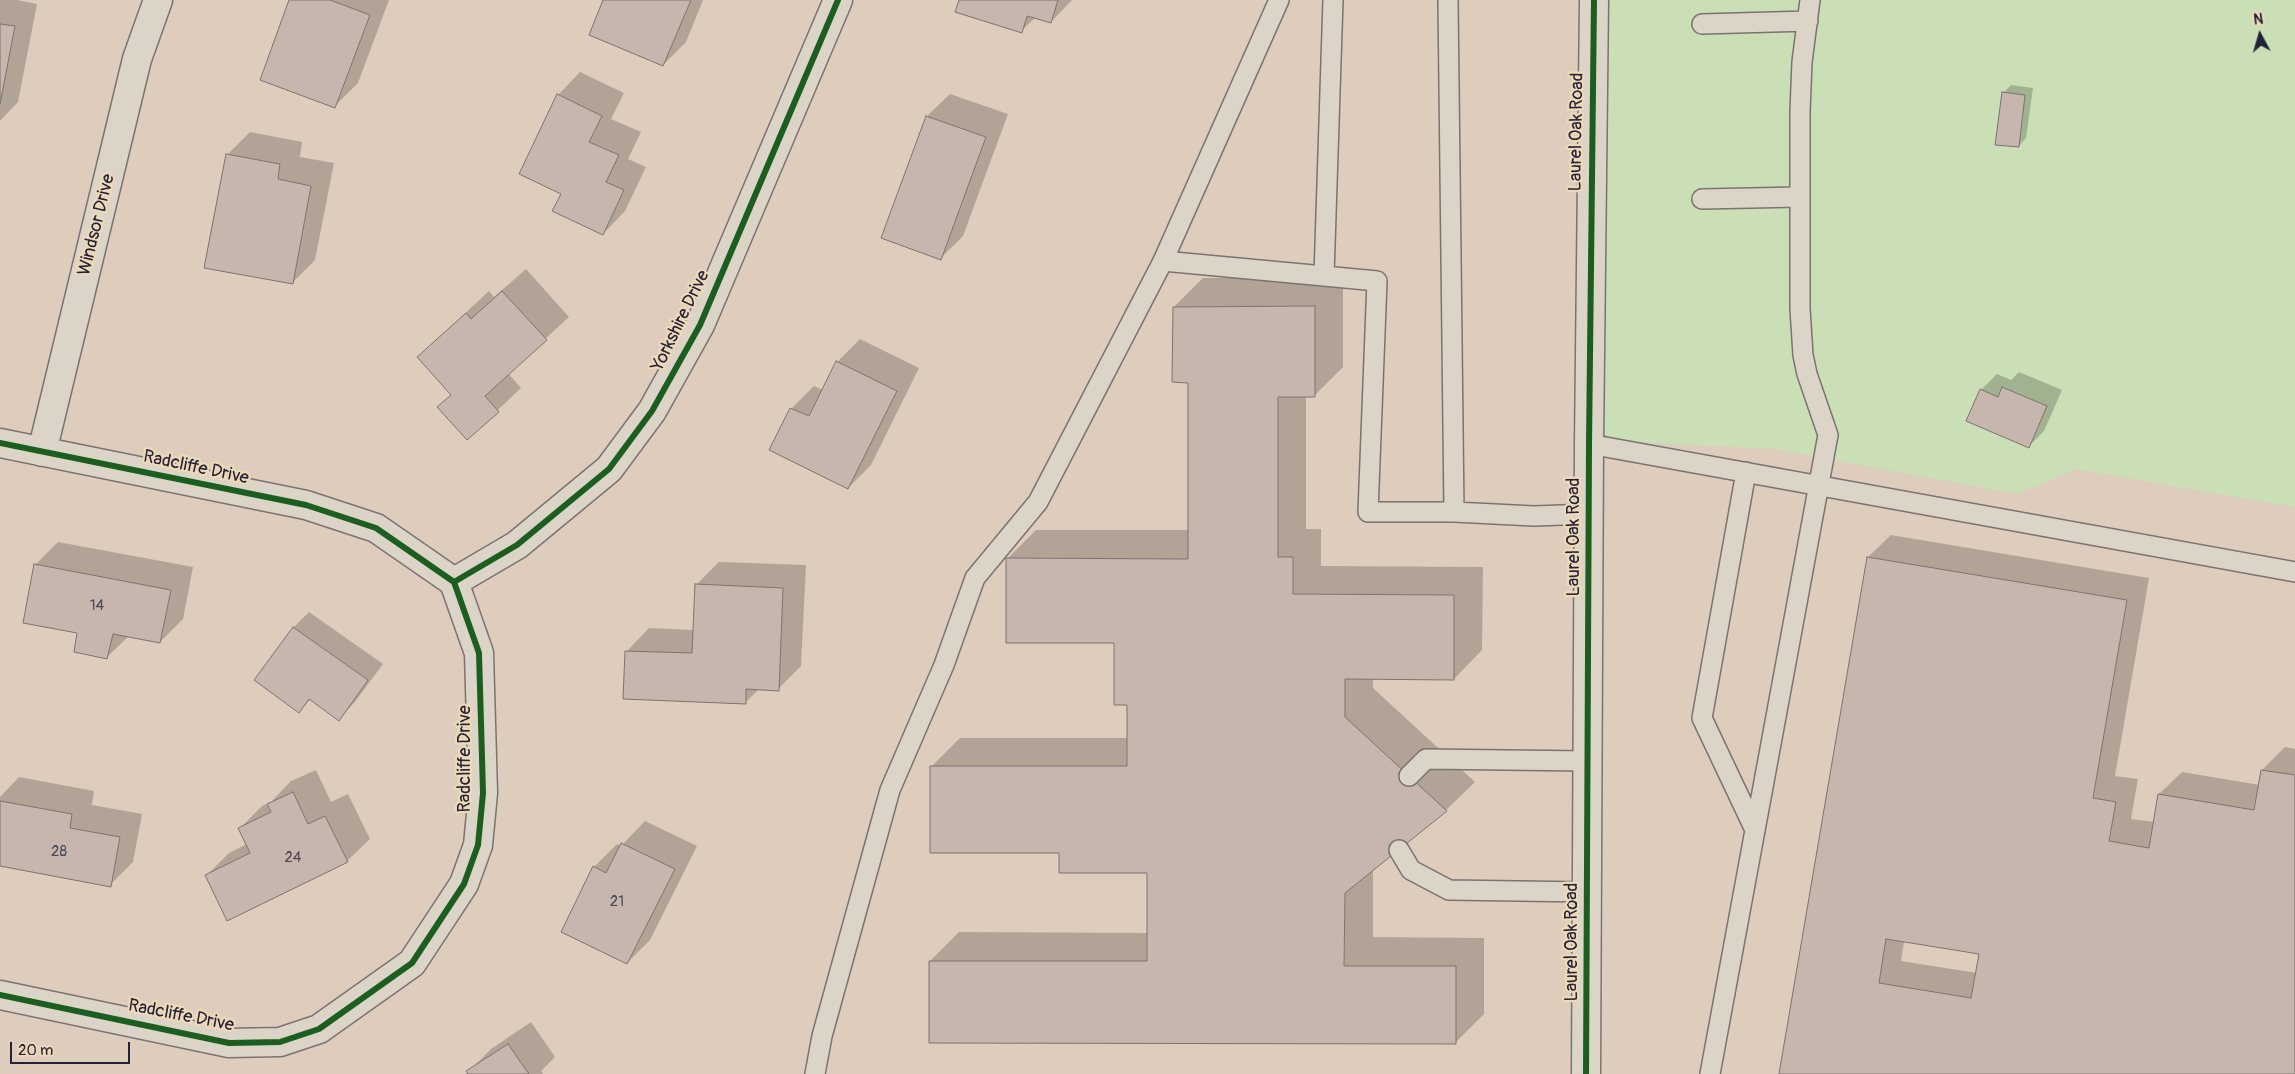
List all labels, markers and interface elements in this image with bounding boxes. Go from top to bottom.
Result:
north arrow [2235,10,2285,60]
text: N [2253,11,2264,29]
street label: Laurel Oak Road [1565,72,1589,192]
street label: Windsor Drive [74,172,120,278]
street label: Yorkshire Drive [647,267,715,375]
street label: Radcliffe Drive [141,446,251,490]
street label: Laurel Oak Road [1563,478,1585,596]
house number: 14 [90,597,104,615]
street label: Radcliffe Drive [454,705,476,813]
house number: 28 [51,843,67,861]
house number: 24 [284,849,302,867]
street label: Laurel Oak Road [1561,883,1583,1001]
house number: 21 [610,893,624,911]
street label: Radcliffe Drive [126,995,236,1037]
scale bar [12,1032,132,1064]
text: 20 m [18,1041,53,1060]

